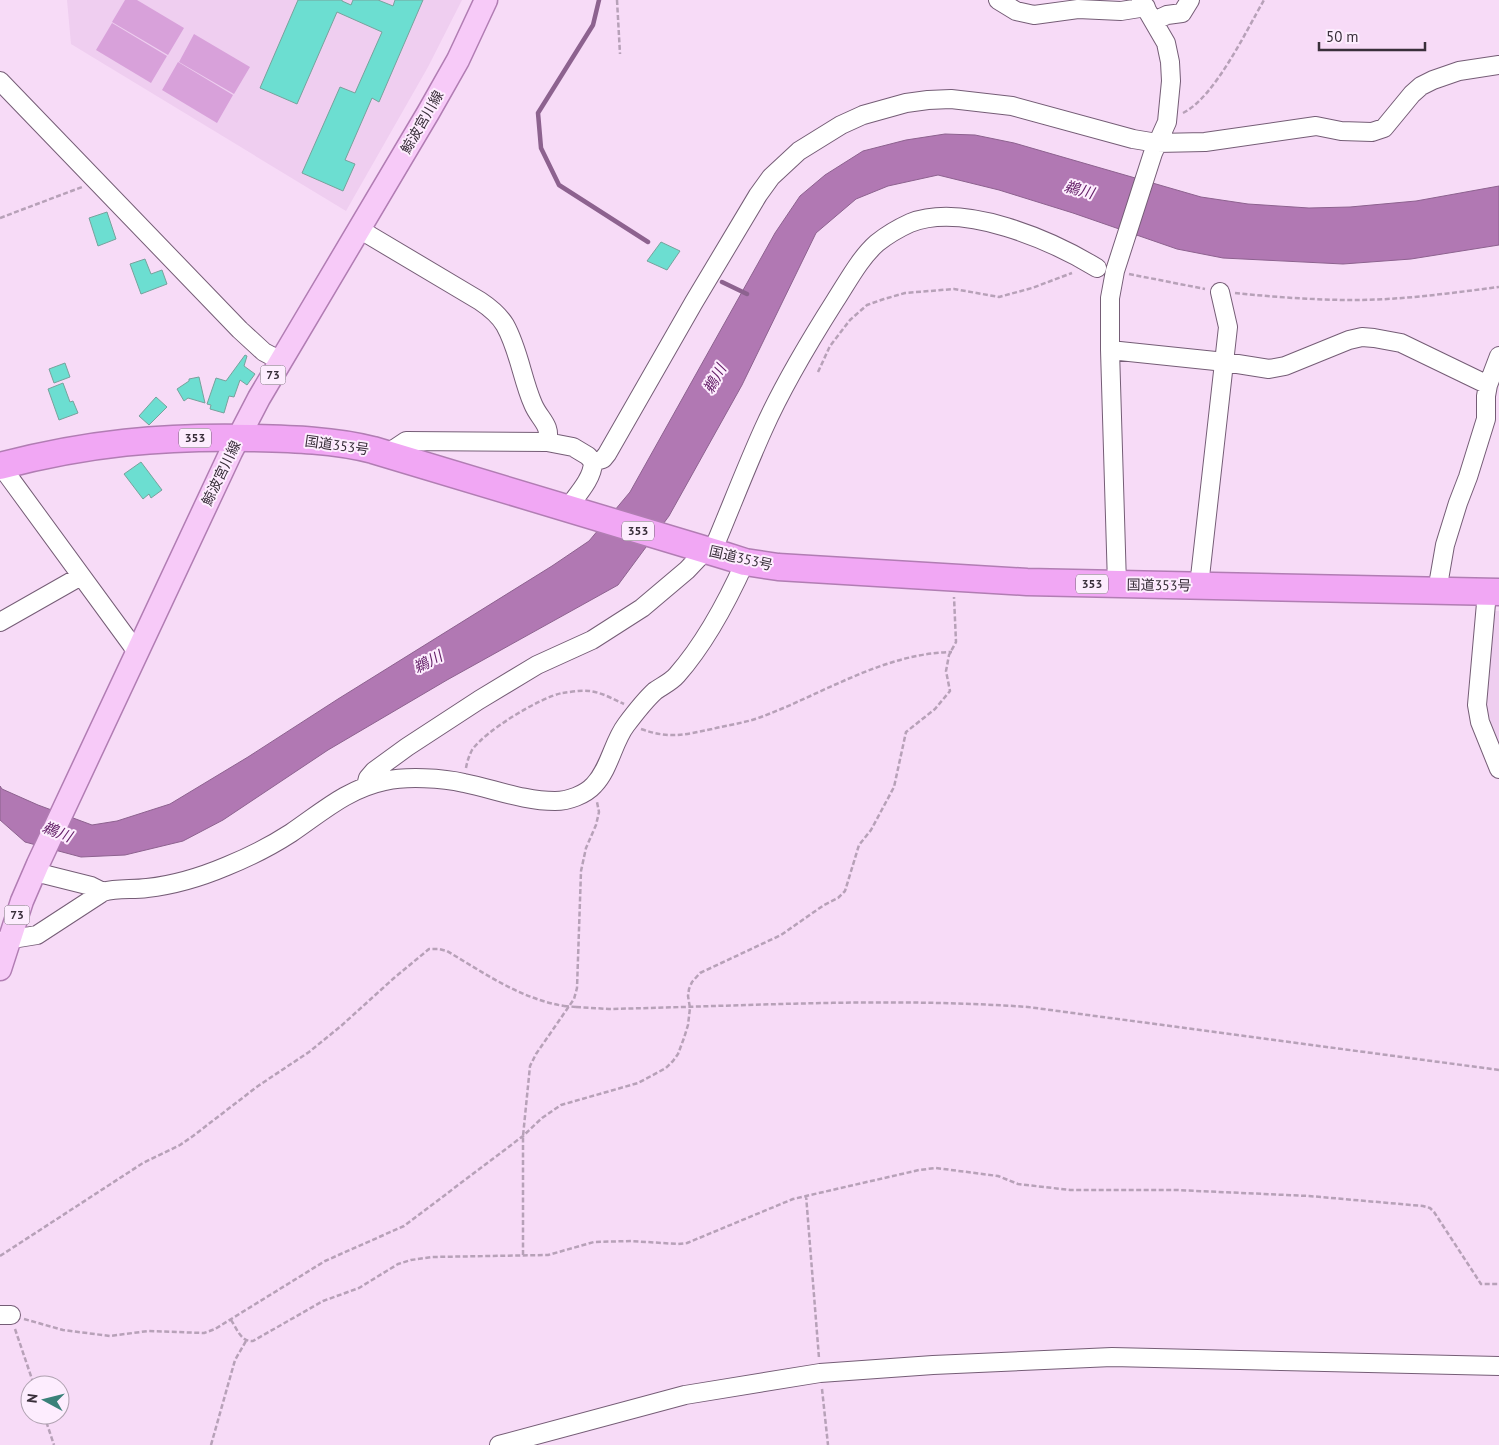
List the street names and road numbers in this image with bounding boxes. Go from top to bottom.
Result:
street label: 鯨波宮川線 [397,87,447,157]
road number: 73 [260,366,286,384]
road number: 353 [179,428,211,448]
street label: 国道353号 [304,432,370,458]
street label: 鯨波宮川線 [198,438,244,508]
road number: 353 [622,522,654,540]
street label: 国道353号 [707,542,775,574]
road number: 353 [1076,574,1108,594]
street label: 国道353号 [1126,575,1192,595]
road number: 73 [4,906,30,924]

